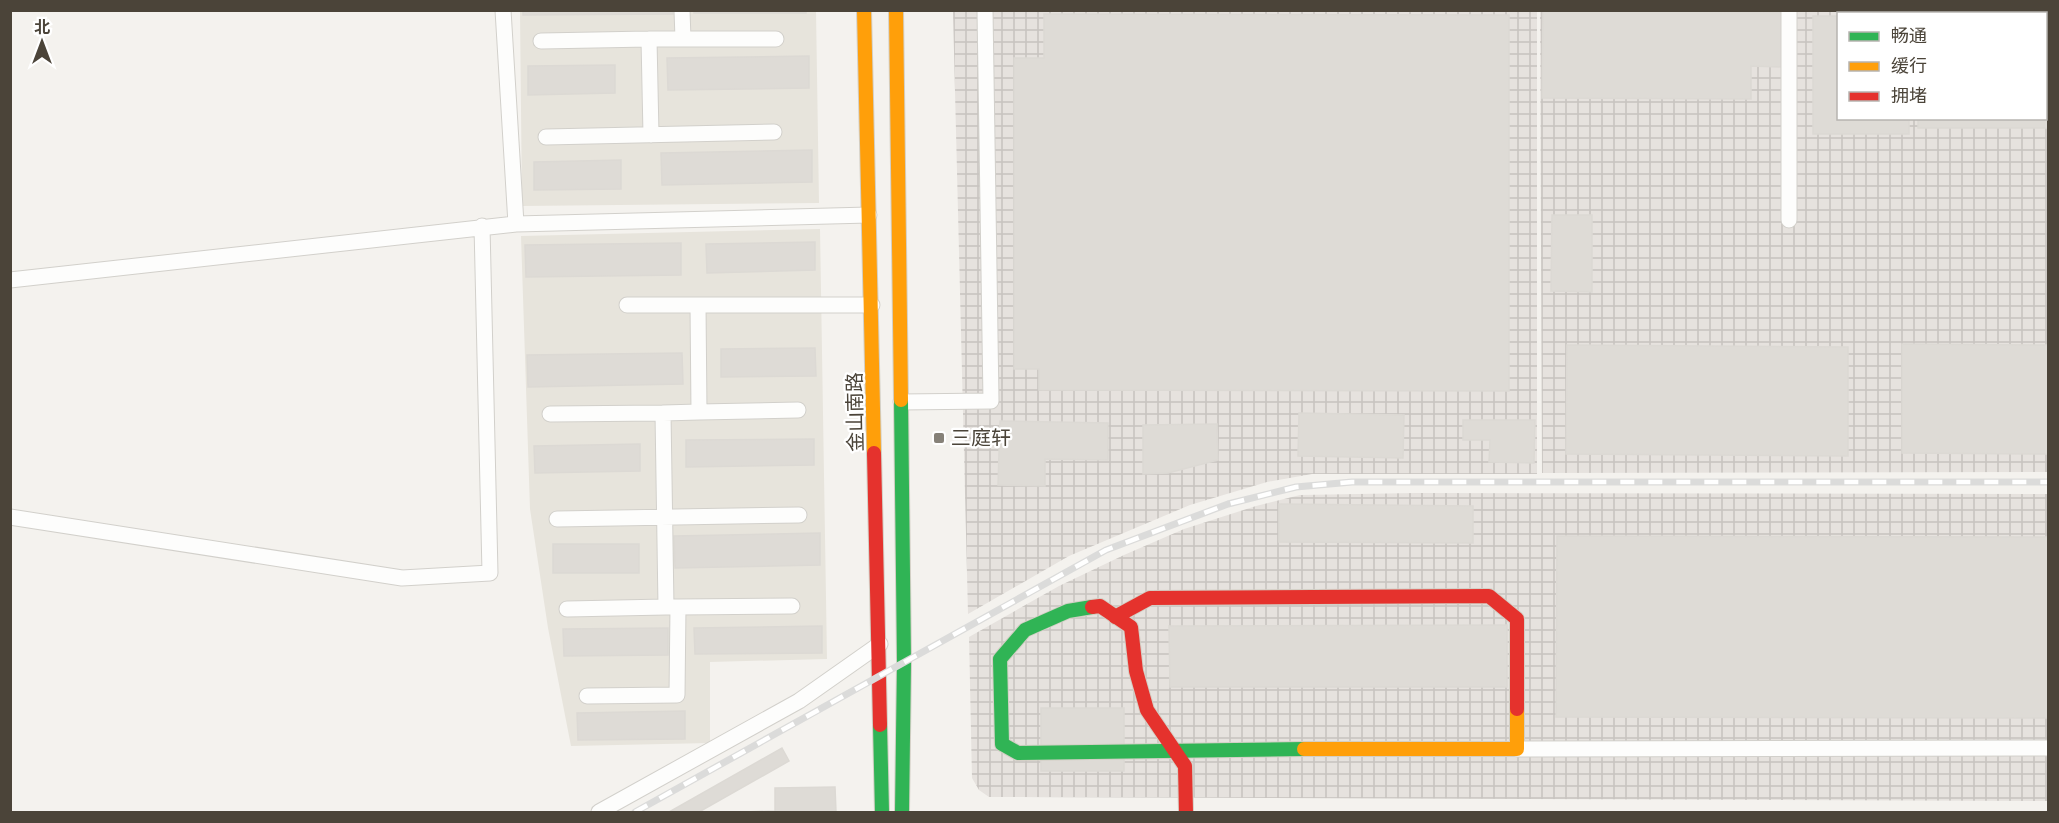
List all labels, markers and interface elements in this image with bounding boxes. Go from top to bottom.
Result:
north arrow [12,12,72,72]
legend [1837,12,2047,120]
text: 北 [34,17,50,39]
text: 畅通 [1891,24,1927,48]
text: 缓行 [1891,54,1927,78]
text: 拥堵 [1891,84,1927,108]
street label: 金山南路 [841,372,870,452]
place label: 三庭轩 [951,425,1011,452]
marker: 三庭轩 [932,431,946,445]

